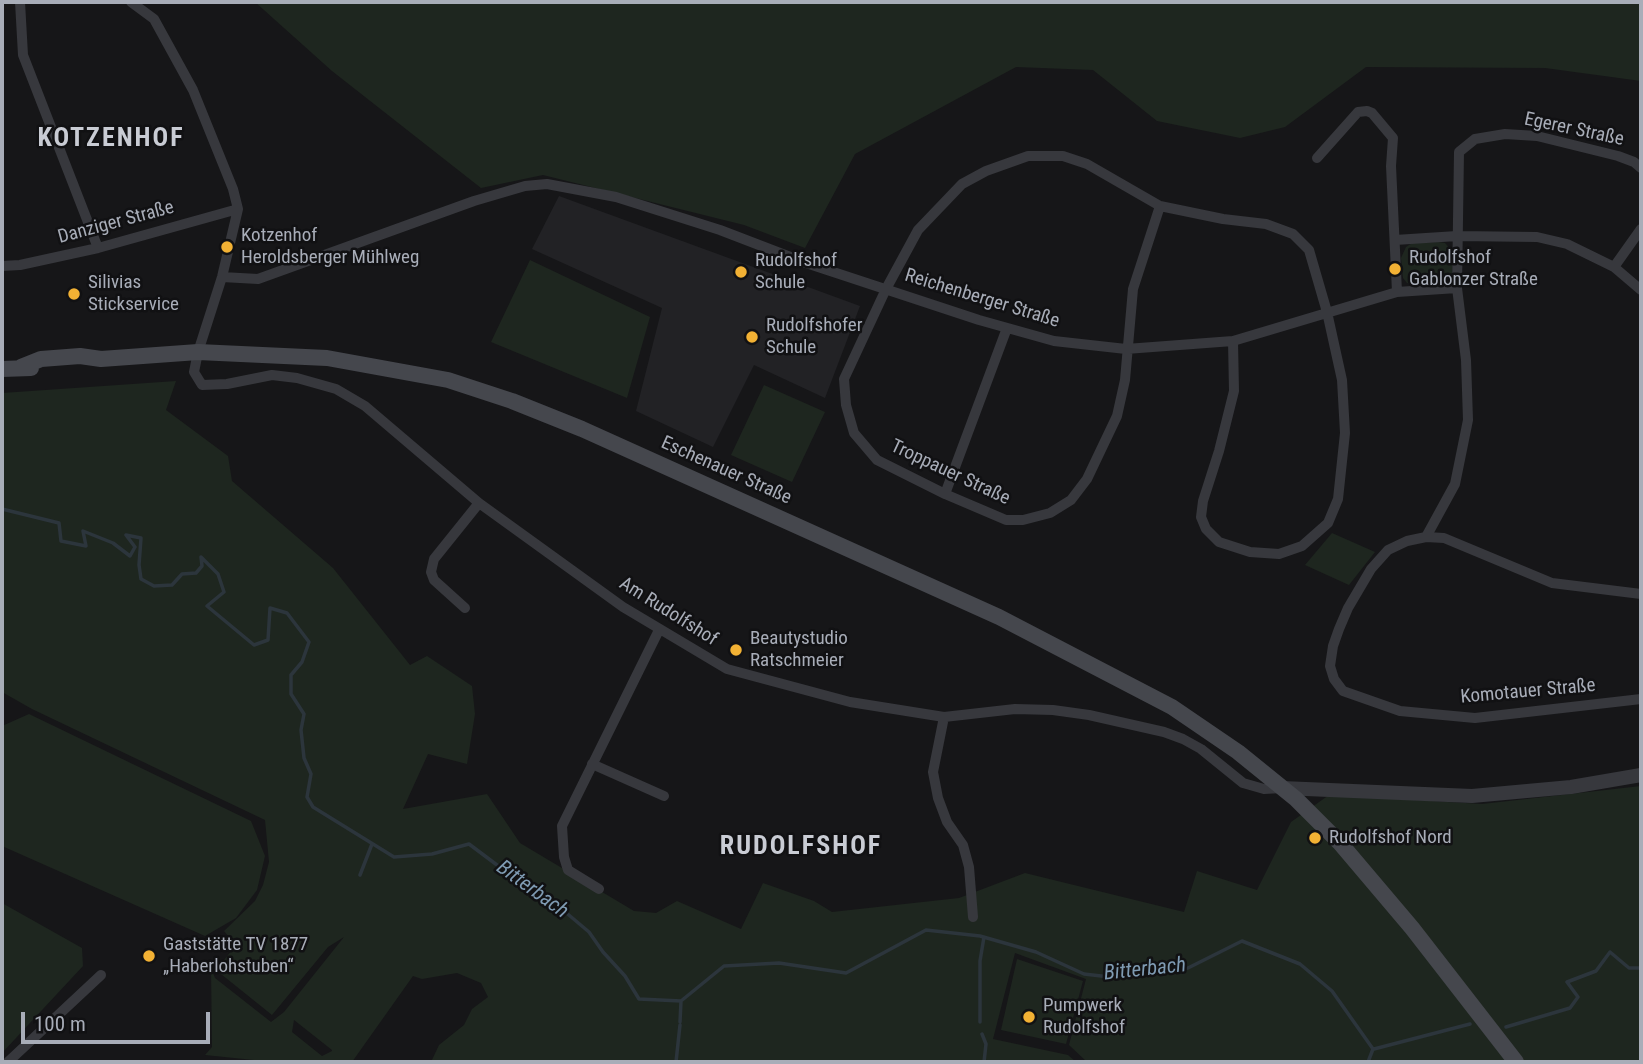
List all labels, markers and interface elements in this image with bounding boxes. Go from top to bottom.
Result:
street label: Egerer Straße [1522,108,1626,152]
district label: KOTZENHOF [39,123,183,155]
street label: Danziger Straße [56,197,176,249]
place label: Kotzenhof Heroldsberger Mühlweg [241,225,419,269]
marker: Kotzenhof Heroldsberger Mühlweg [219,239,235,255]
place label: Rudolfshof Gablonzer Straße [1409,247,1538,291]
place label: Rudolfshof Schule [755,250,837,294]
marker: Rudolfshof Gablonzer Straße [1387,261,1403,277]
marker: Rudolfshof Schule [733,264,749,280]
street label: Reichenberger Straße [902,265,1062,333]
place label: Silivias Stickservice [88,272,179,316]
marker: Silivias Stickservice [66,286,82,302]
place label: Rudolfshofer Schule [766,315,862,359]
marker: Rudolfshofer Schule [744,329,760,345]
street label: Eschenauer Straße [657,432,795,510]
street label: Troppauer Straße [887,435,1013,511]
street label: Am Rudolfshof [615,573,721,651]
place label: Beautystudio Ratschmeier [750,628,848,672]
marker: Beautystudio Ratschmeier [728,642,744,658]
street label: Komotauer Straße [1460,675,1596,709]
place label: Rudolfshof Nord [1329,827,1452,849]
marker: Rudolfshof Nord [1307,830,1323,846]
district label: RUDOLFSHOF [721,831,881,863]
water label: Bitterbach [491,856,573,924]
place label: Gaststätte TV 1877 „Haberlohstuben“ [163,934,308,978]
marker: Gaststätte TV 1877 „Haberlohstuben“ [141,948,157,964]
water label: Bitterbach [1103,953,1187,987]
place label: Pumpwerk Rudolfshof [1043,995,1125,1039]
scale bar [24,998,214,1042]
marker: Pumpwerk Rudolfshof [1021,1009,1037,1025]
text: 100 m [34,1012,86,1036]

